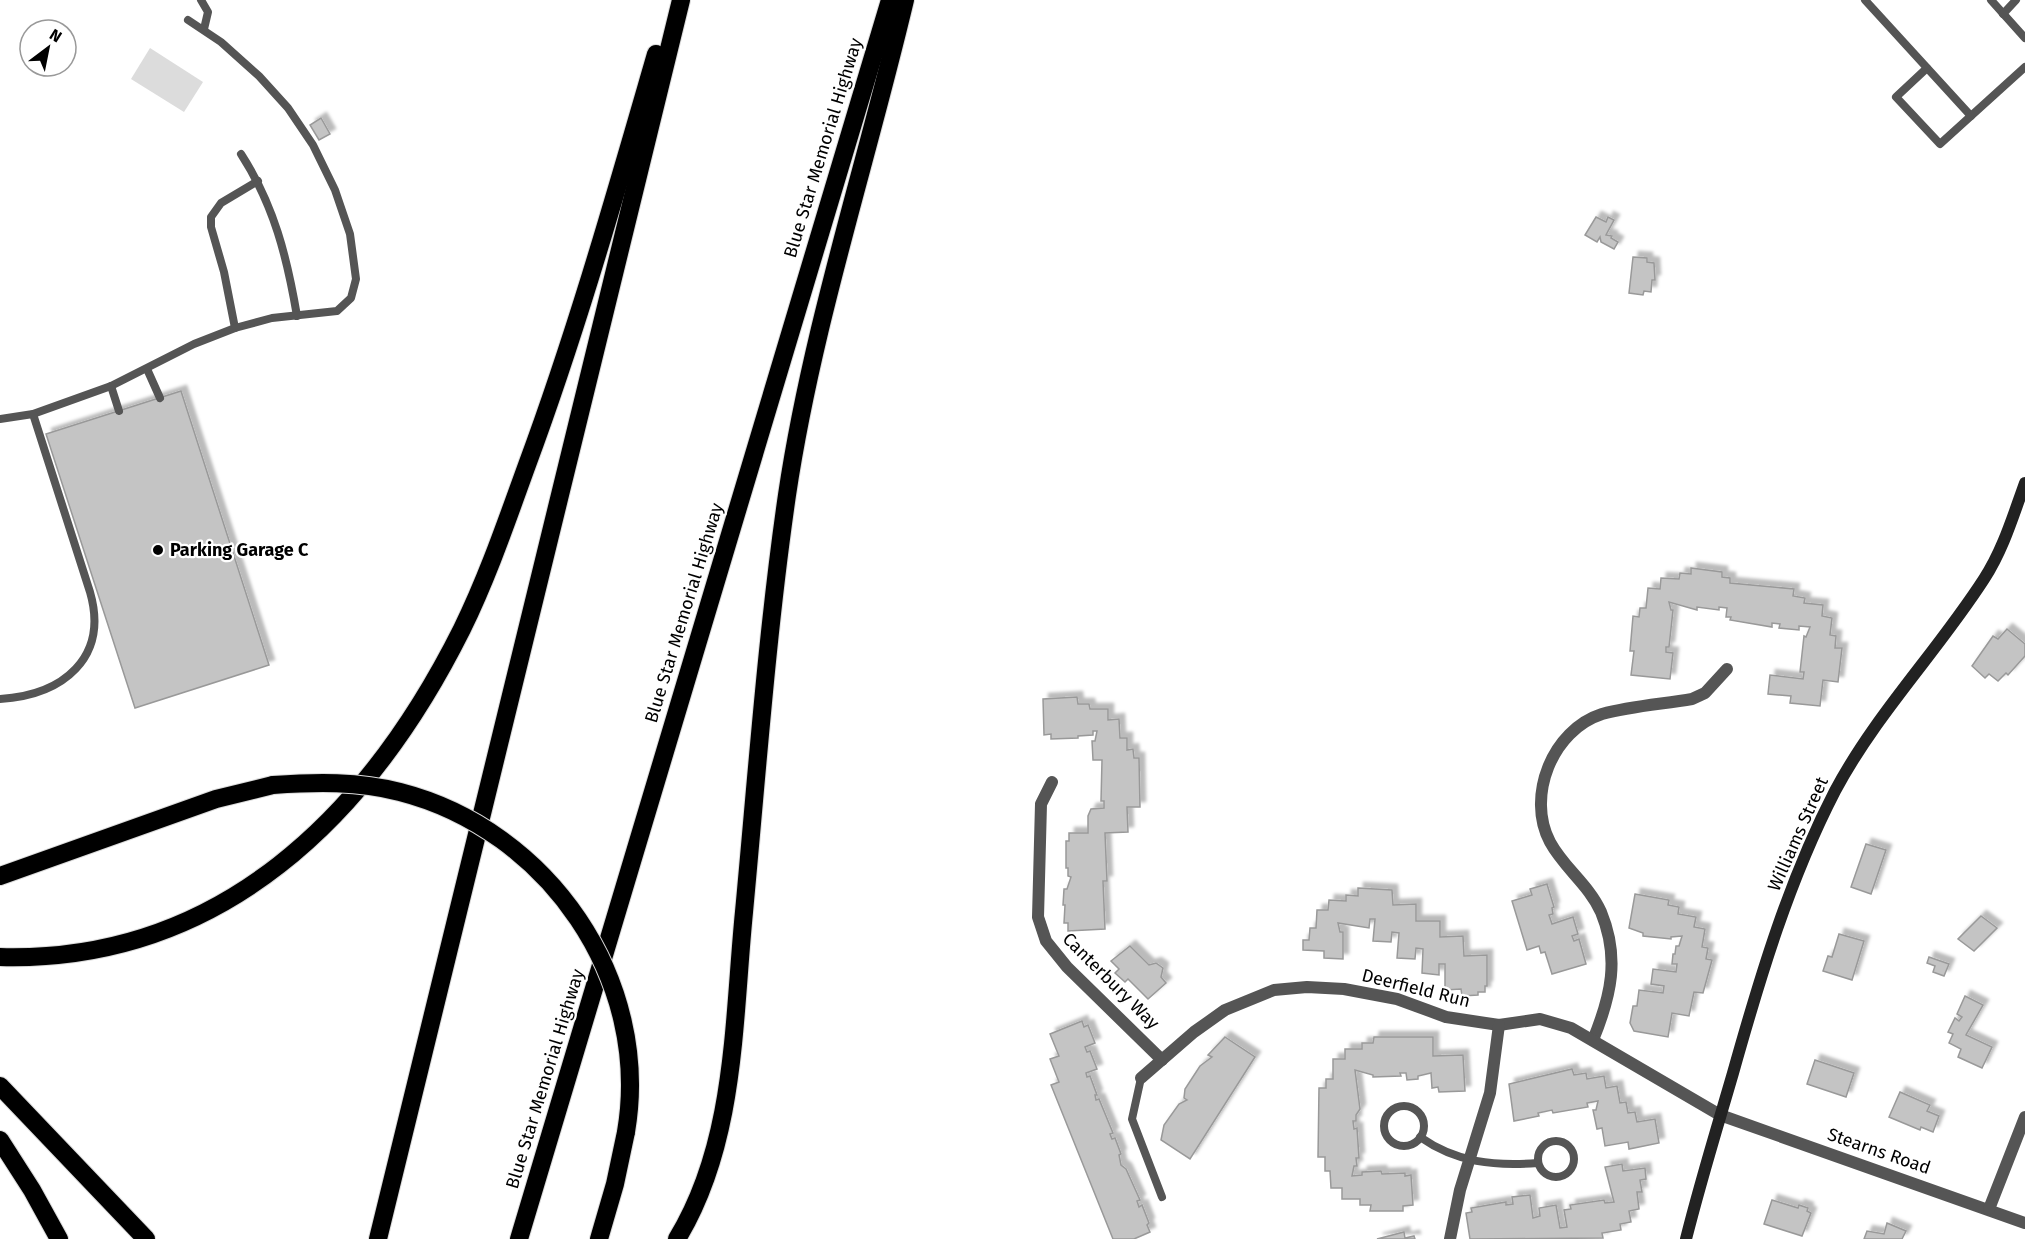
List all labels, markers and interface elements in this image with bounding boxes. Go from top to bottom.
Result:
north arrow [18,18,78,78]
text: N [46,25,65,47]
street label: Blue Star Memorial Highway [779,35,867,261]
street label: Blue Star Memorial Highway [640,500,728,726]
place label: Parking Garage C [170,539,309,561]
marker: Parking Garage C [151,543,165,557]
street label: Williams Street [1763,773,1833,895]
street label: Canterbury Way [1058,928,1164,1034]
street label: Deerfield Run [1360,964,1472,1012]
street label: Blue Star Memorial Highway [501,966,589,1192]
street label: Stearns Road [1825,1123,1933,1179]

